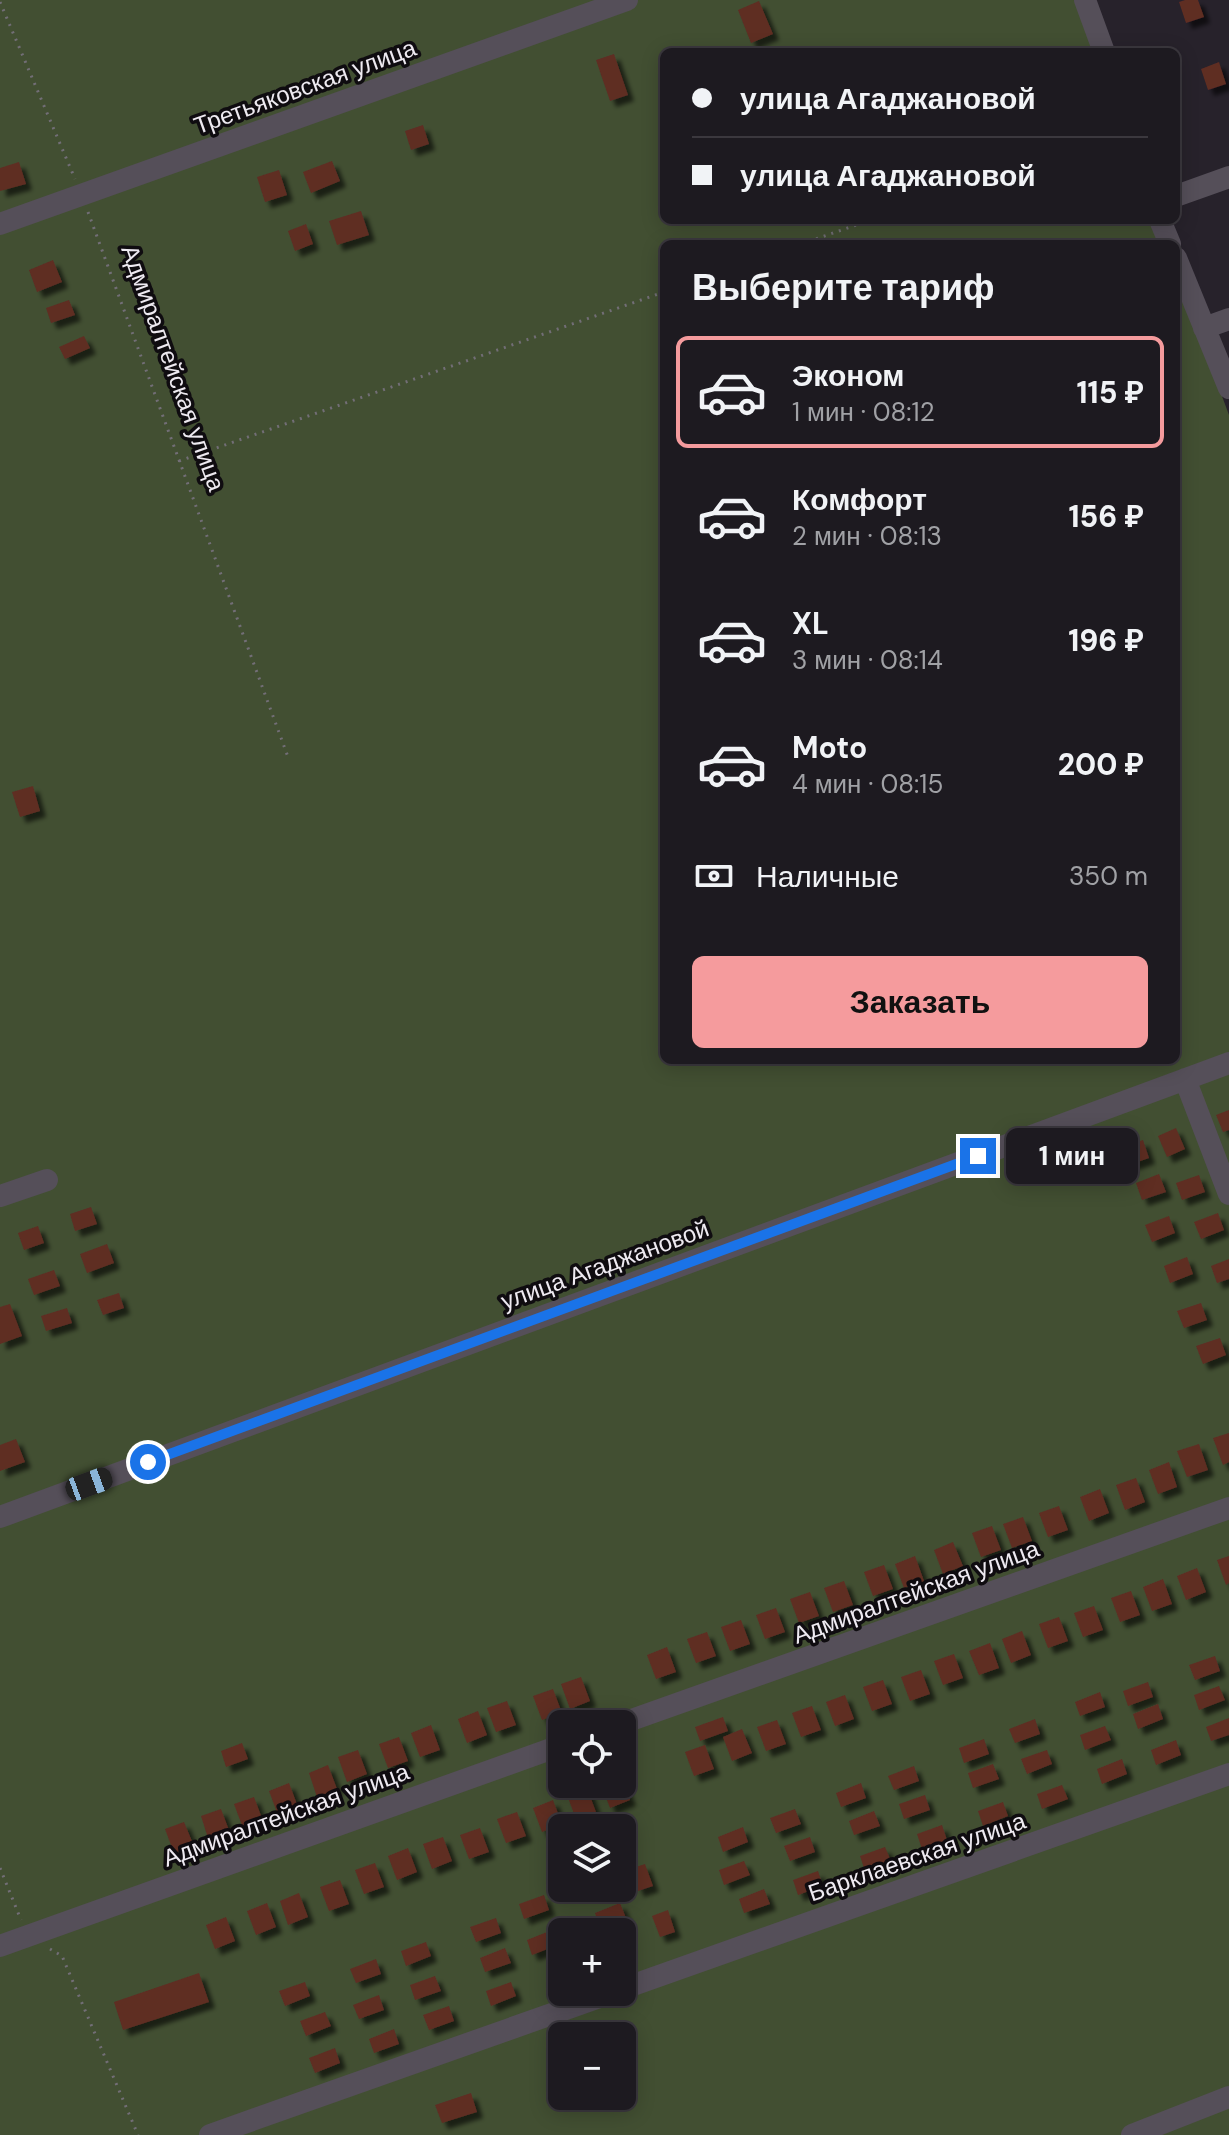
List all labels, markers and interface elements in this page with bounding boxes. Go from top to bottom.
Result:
street label: Третьяковская улица [190,32,421,141]
text: улица Агаджановой [740,79,1036,118]
text: улица Агаджановой [740,156,1036,195]
street label: Адмиралтейская улица [114,240,233,496]
text: Выберите тариф [692,264,995,311]
icon: car [696,356,768,428]
text: Эконом [792,356,905,395]
text: 115 ₽ [1077,373,1144,412]
text: 1 мин · 08:12 [792,395,935,429]
icon: car [696,480,768,552]
text: Комфорт [792,480,927,519]
text: 156 ₽ [1069,497,1144,536]
text: 2 мин · 08:13 [792,519,942,553]
icon: car [696,604,768,676]
text: XL [792,604,829,643]
text: 196 ₽ [1068,621,1144,660]
text: 3 мин · 08:14 [792,643,943,677]
icon: car [696,728,768,800]
text: Moto [792,728,867,767]
text: 200 ₽ [1058,745,1144,784]
text: 4 мин · 08:15 [792,767,943,801]
icon: cash [692,854,736,898]
text: Наличные [756,857,899,896]
text: 350 m [1069,859,1148,893]
button: Заказать [692,956,1148,1048]
callout: 1 мин [1006,1128,1138,1184]
route end [960,1138,996,1174]
text: 1 мин [1039,1139,1105,1173]
street label: улица Агаджановой [497,1212,713,1317]
route start [130,1444,166,1480]
car [62,1465,116,1503]
street label: Адмиралтейская улица [788,1532,1044,1651]
map controls [548,1710,636,2110]
button: locate [548,1710,636,1798]
street label: Адмиралтейская улица [158,1755,414,1874]
street label: Барклаевская улица [804,1805,1030,1908]
button: layers [548,1814,636,1902]
button: + [548,1918,636,2006]
button: − [548,2022,636,2110]

